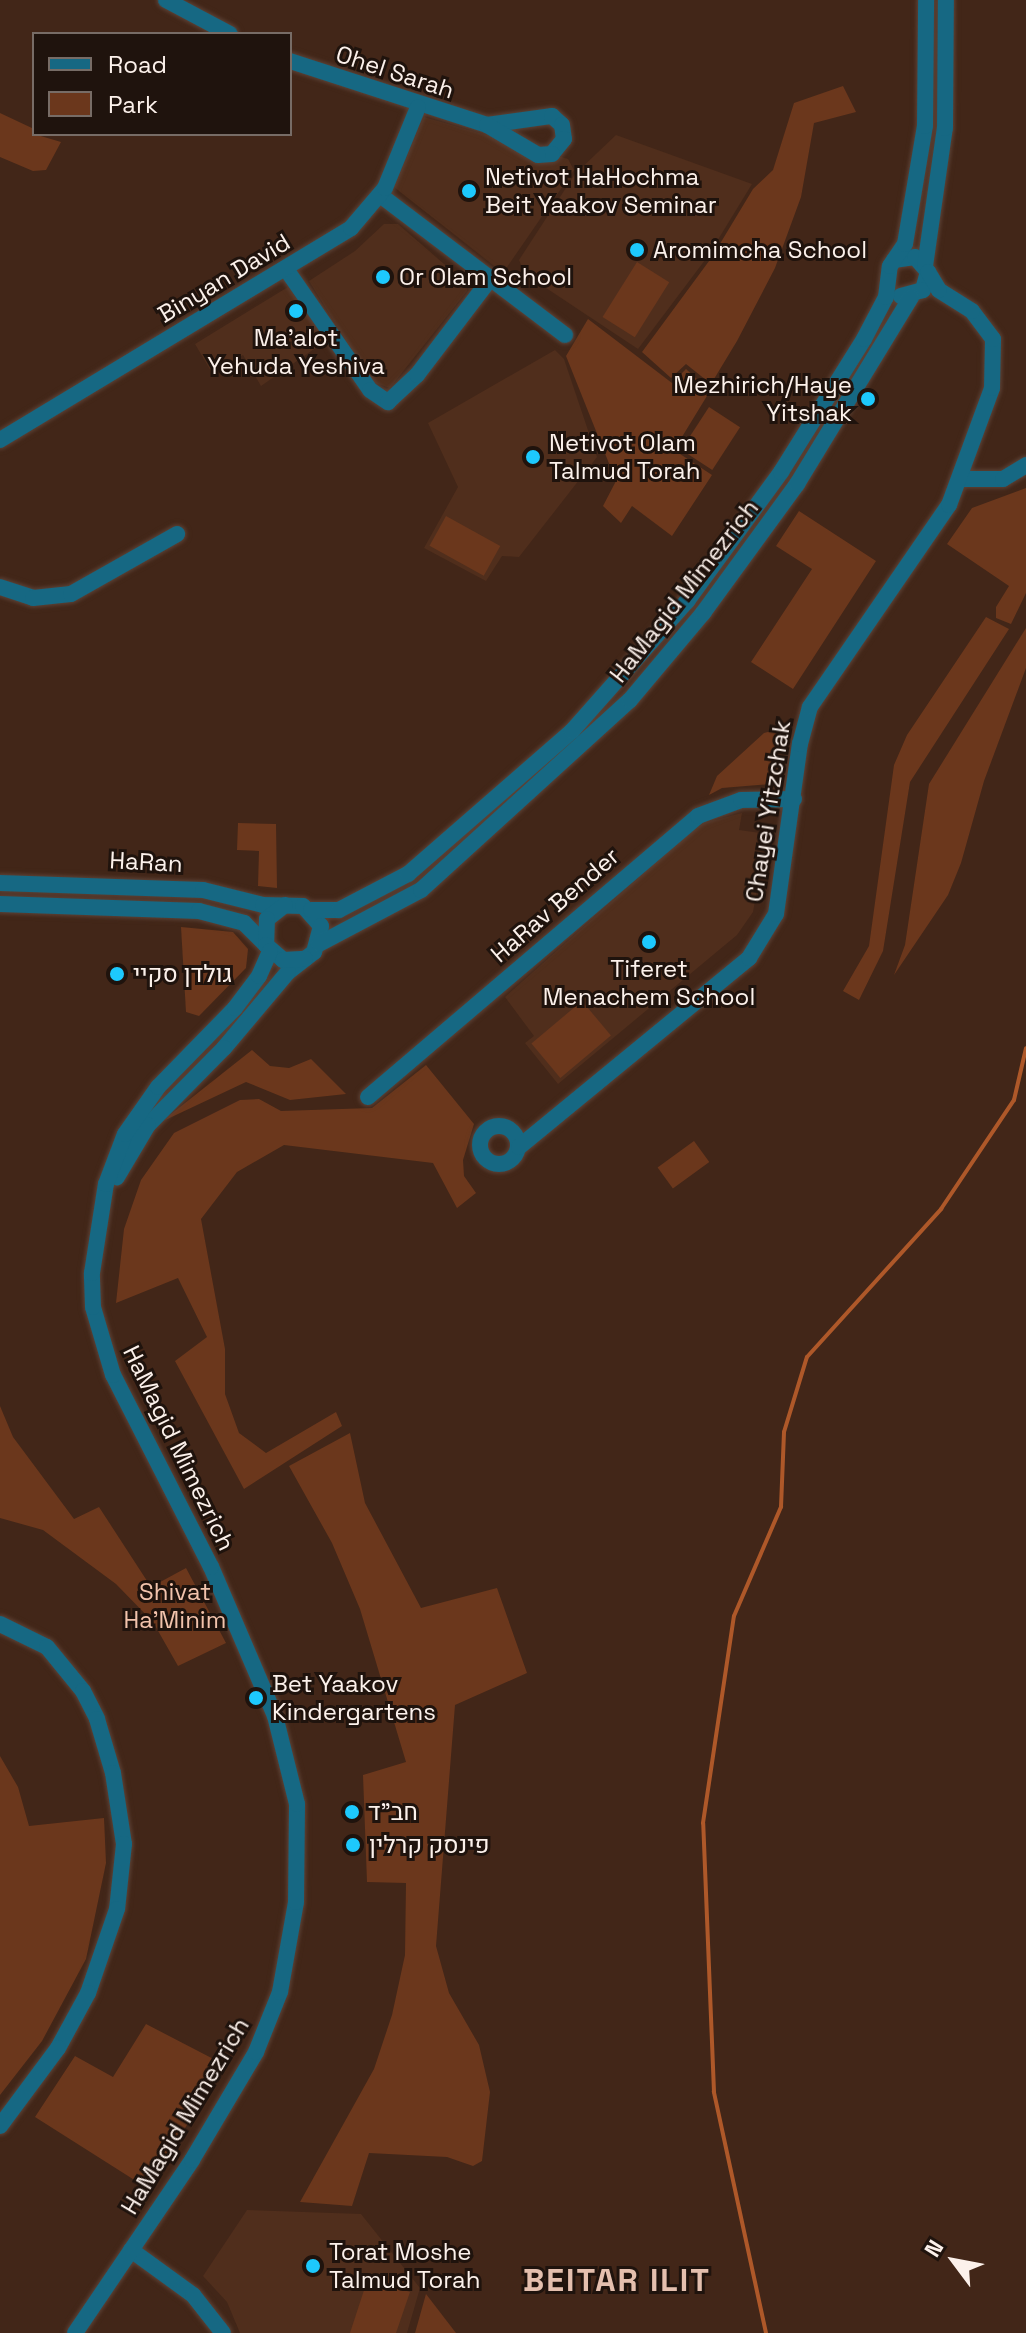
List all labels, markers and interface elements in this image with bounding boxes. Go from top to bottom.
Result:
legend [32,32,292,136]
street label: Ohel Sarah [332,39,458,105]
text: Road [108,49,167,80]
text: Park [108,89,158,120]
place label: Netivot HaHochma Beit Yaakov Seminar [485,163,717,219]
marker: Netivot HaHochma Beit Yaakov Seminar [460,182,478,200]
street label: Binyan David [153,227,295,329]
place label: Aromimcha School [653,236,867,264]
marker: Aromimcha School [628,241,646,259]
place label: Or Olam School [399,263,572,291]
marker: Or Olam School [374,268,392,286]
marker: Ma'alot Yehuda Yeshiva [287,302,305,320]
place label: Ma'alot Yehuda Yeshiva [207,324,385,380]
place label: Mezhirich/Haye Yitshak [673,371,852,427]
marker: Mezhirich/Haye Yitshak [859,390,877,408]
place label: Netivot Olam Talmud Torah [549,429,701,485]
marker: Netivot Olam Talmud Torah [524,448,542,466]
street label: HaMagid Mimezrich [604,494,764,688]
street label: Chayei Yitzchak [739,718,797,904]
street label: HaRav Bender [485,841,625,969]
street label: HaRan [109,846,183,878]
marker: Tiferet Menachem School [640,933,658,951]
place label: Tiferet Menachem School [543,955,755,1011]
place label: גולדן סקיי [133,960,232,988]
marker: גולדן סקיי [108,965,126,983]
street label: HaMagid Mimezrich [117,1341,241,1555]
park label: Shivat Ha'Minim [124,1578,226,1634]
place label: Bet Yaakov Kindergartens [272,1670,436,1726]
marker: Bet Yaakov Kindergartens [247,1689,265,1707]
place label: חב"ד [368,1798,418,1826]
marker: חב"ד [343,1803,361,1821]
place label: פינסק קרלין [369,1831,490,1859]
marker: פינסק קרלין [344,1836,362,1854]
street label: HaMagid Mimezrich [115,2012,255,2220]
north arrow [914,2221,994,2301]
text: N [918,2235,949,2262]
place label: Torat Moshe Talmud Torah [329,2238,481,2294]
marker: Torat Moshe Talmud Torah [304,2257,322,2275]
district label: BEITAR ILIT [523,2261,711,2299]

